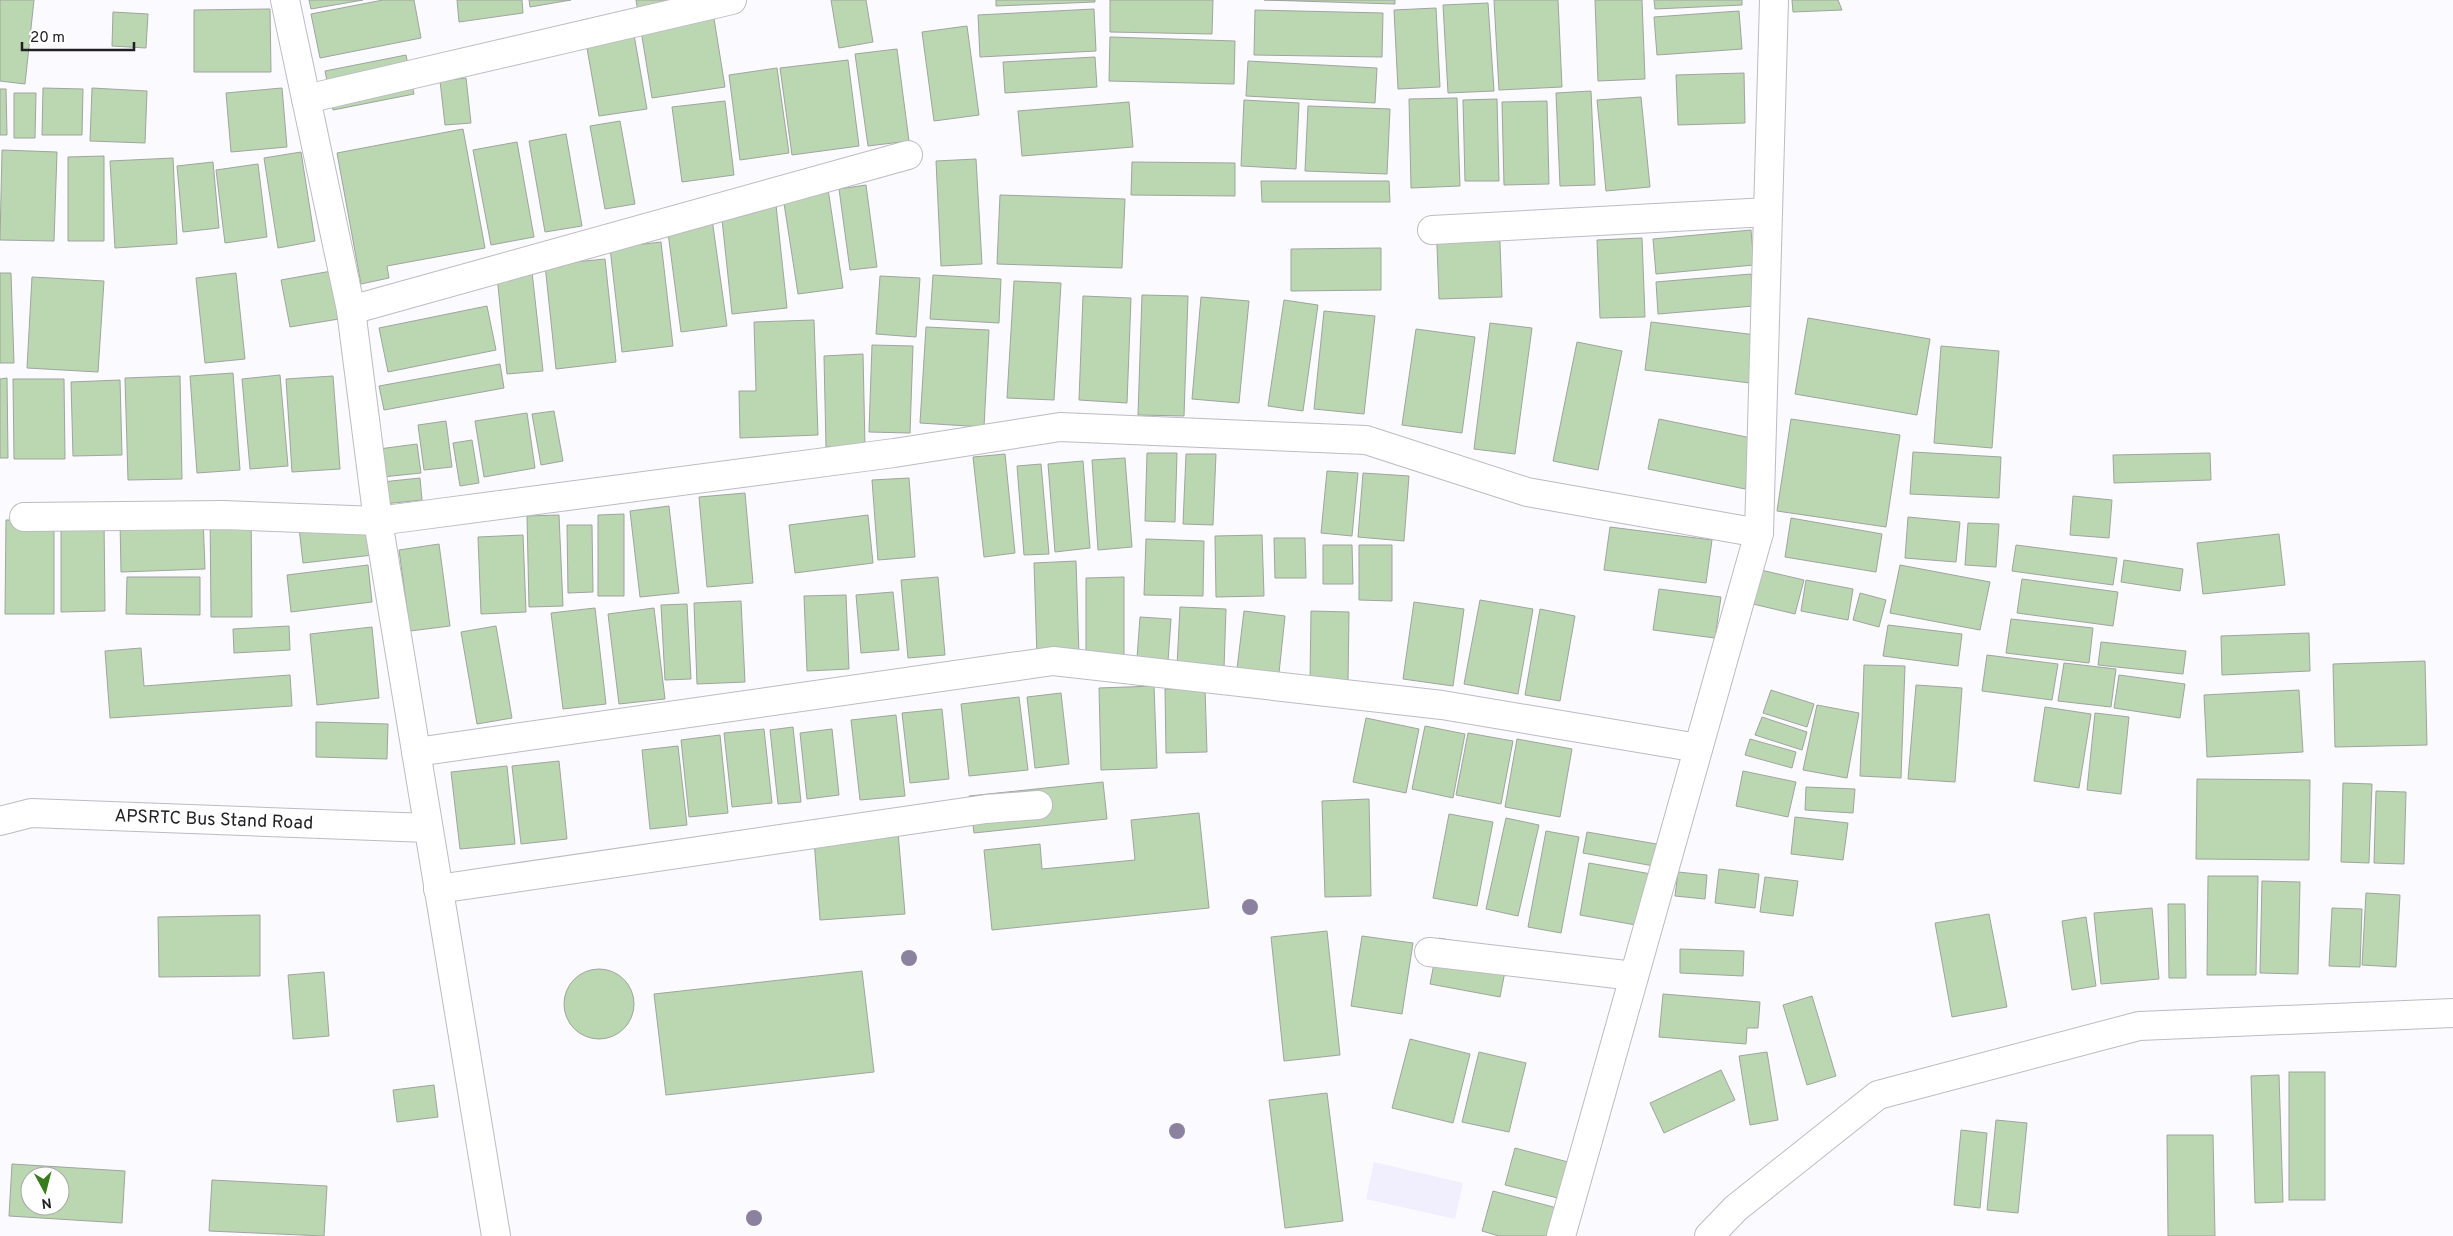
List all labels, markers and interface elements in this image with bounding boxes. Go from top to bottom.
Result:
scale bar [22,20,135,52]
text: 20 m [30,29,65,48]
street label: APSRTC Bus Stand Road [114,805,314,835]
north arrow [20,1166,70,1216]
text: N [40,1193,52,1211]

